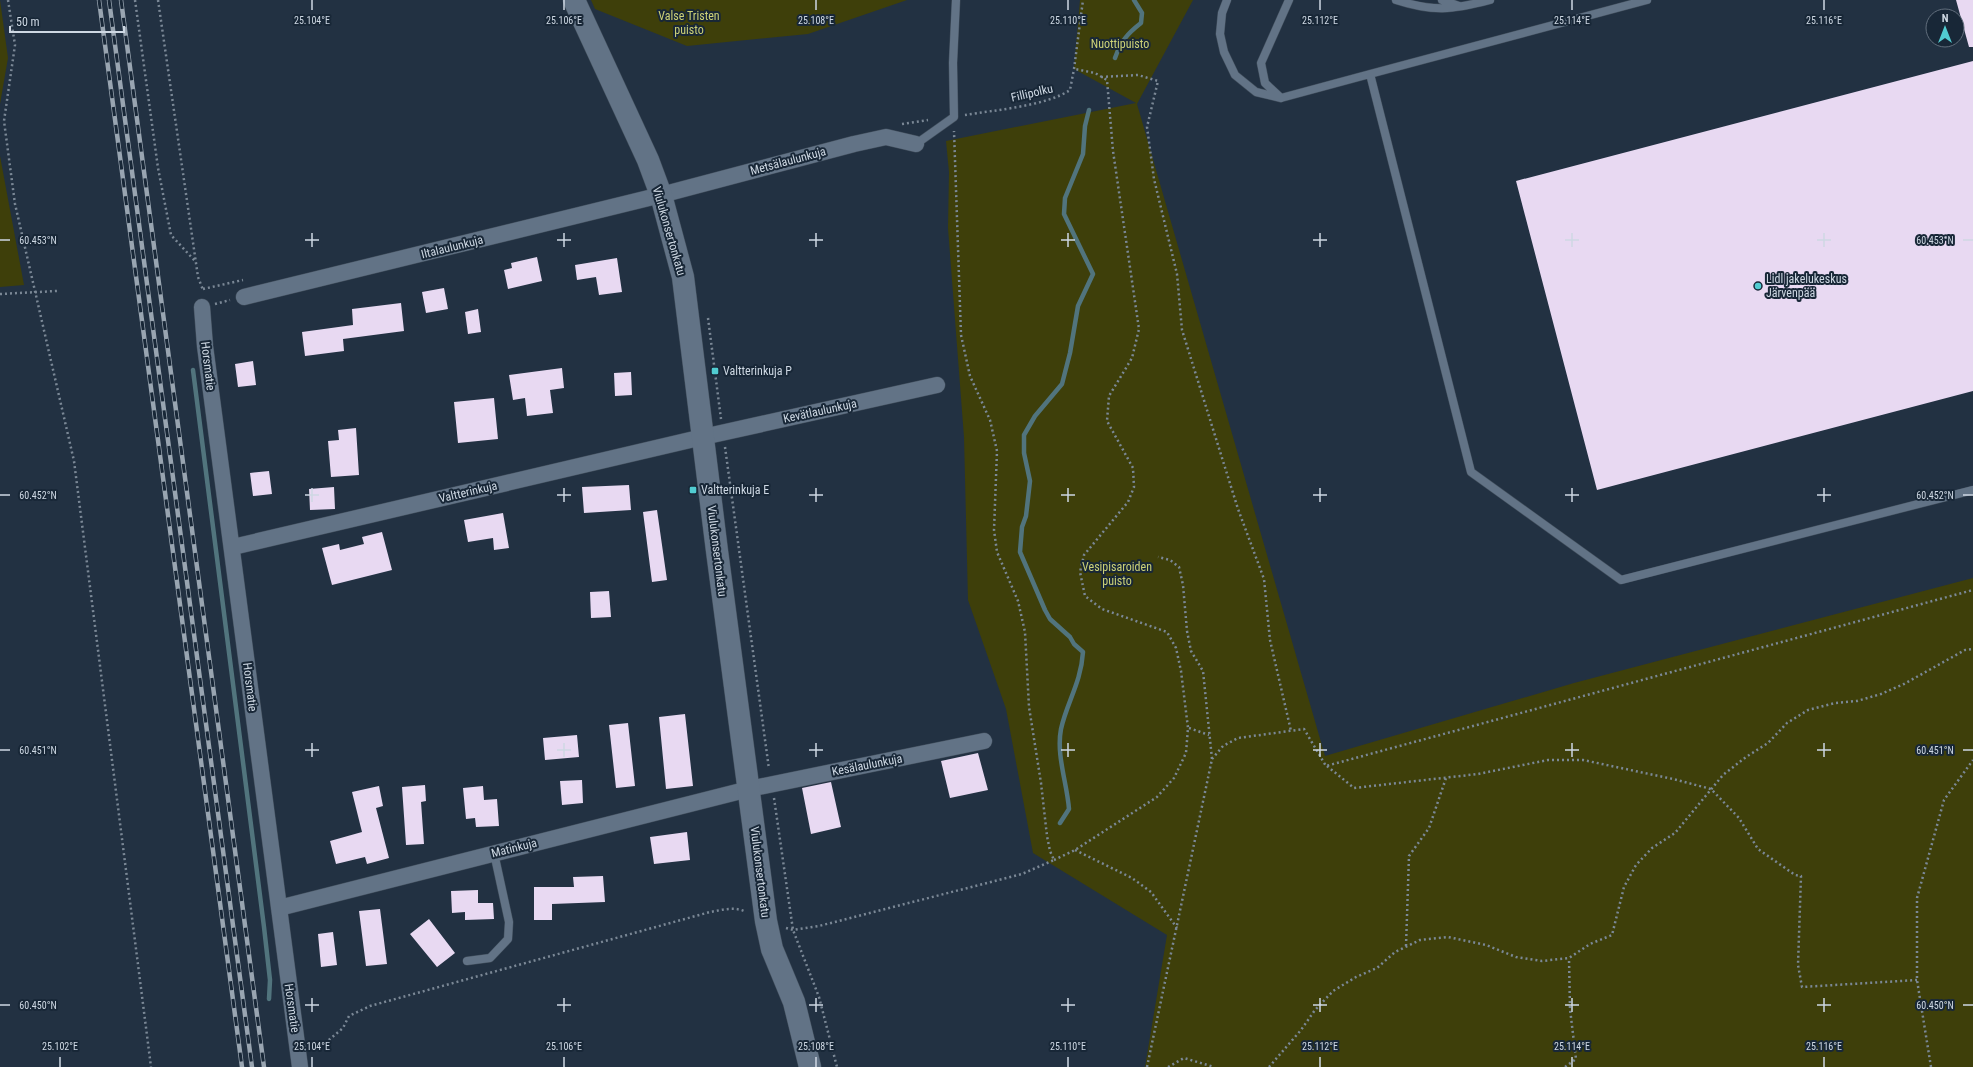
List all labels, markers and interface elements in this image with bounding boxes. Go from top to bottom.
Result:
scale bar [10,8,124,34]
north arrow [1925,8,1965,48]
park label: Valse Tristen puisto [658,9,720,37]
text: N [1942,12,1949,25]
text: 50 m [16,15,40,29]
text: 25.104°E [294,15,330,26]
text: 25.106°E [546,15,582,26]
text: 25.108°E [798,15,834,26]
text: 25.110°E [1050,15,1086,26]
text: 25.112°E [1302,15,1338,26]
text: 25.114°E [1554,15,1590,26]
text: 25.116°E [1806,15,1842,26]
park label: Nuottipuisto [1091,37,1149,51]
street label: Fillipolku [1010,81,1055,105]
street label: Metsälaulunkuja [749,144,828,178]
street label: Viulukonsertonkatu [650,185,688,277]
street label: Iltalaulunkuja [420,232,485,261]
text: 60.453°N [19,235,57,246]
text: 60.453°N [1916,235,1954,246]
place label: Lidl jakelukeskus Järvenpää [1766,272,1847,300]
marker: Lidl jakelukeskus Järvenpää [1753,281,1763,291]
street label: Horsmatie [198,341,218,392]
place label: Valtterinkuja P [723,364,792,378]
marker: Valtterinkuja P [710,366,720,376]
street label: Kevätlaulunkuja [782,396,858,426]
street label: Valtterinkuja [437,478,499,506]
place label: Valtterinkuja E [701,483,769,497]
marker: Valtterinkuja E [688,485,698,495]
text: 60.452°N [19,490,57,501]
text: 60.452°N [1916,490,1954,501]
street label: Viulukonsertonkatu [704,505,730,598]
park label: Vesipisaroiden puisto [1082,560,1152,588]
street label: Horsmatie [240,662,260,713]
text: 60.451°N [19,745,57,756]
text: 60.451°N [1916,745,1954,756]
street label: Kesälaulunkuja [831,751,904,779]
street label: Viulukonsertonkatu [747,826,773,919]
street label: Matinkuja [490,836,539,860]
street label: Horsmatie [282,983,302,1034]
text: 60.450°N [19,1000,57,1011]
text: 60.450°N [1916,1000,1954,1011]
text: 25.102°E [42,1041,78,1052]
text: 25.104°E [294,1041,330,1052]
text: 25.106°E [546,1041,582,1052]
text: 25.108°E [798,1041,834,1052]
text: 25.110°E [1050,1041,1086,1052]
text: 25.112°E [1302,1041,1338,1052]
text: 25.114°E [1554,1041,1590,1052]
text: 25.116°E [1806,1041,1842,1052]

